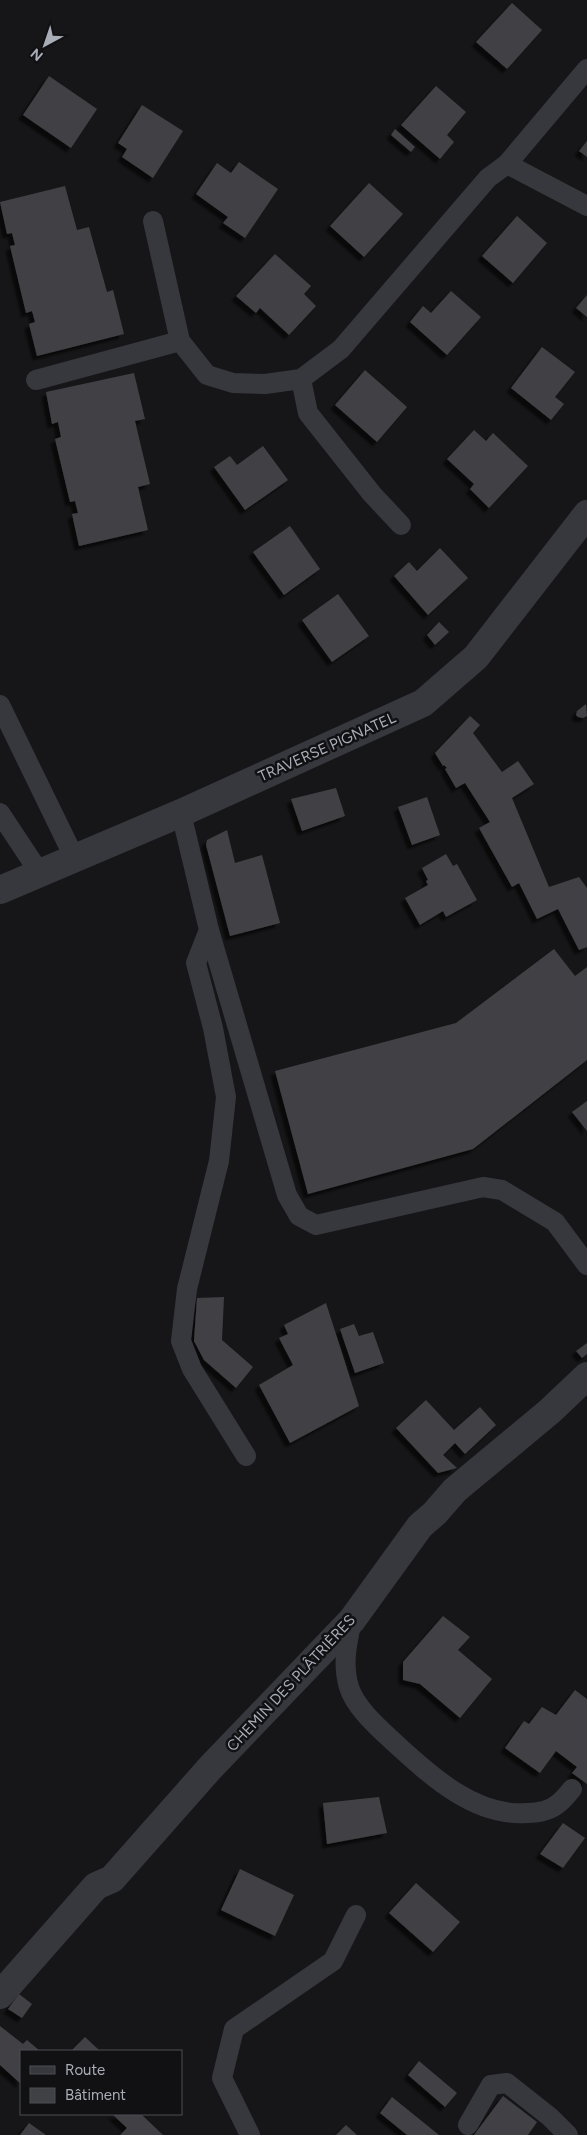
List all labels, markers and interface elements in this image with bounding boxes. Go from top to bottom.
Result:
north arrow [20,20,70,70]
text: N [27,45,47,65]
street label: TRAVERSE PIGNATEL [256,709,399,785]
street label: CHEMIN DES PLÂTRIÈRES [223,1611,359,1755]
legend [20,2050,182,2115]
text: Route [65,2061,105,2079]
text: Bâtiment [65,2086,126,2104]

